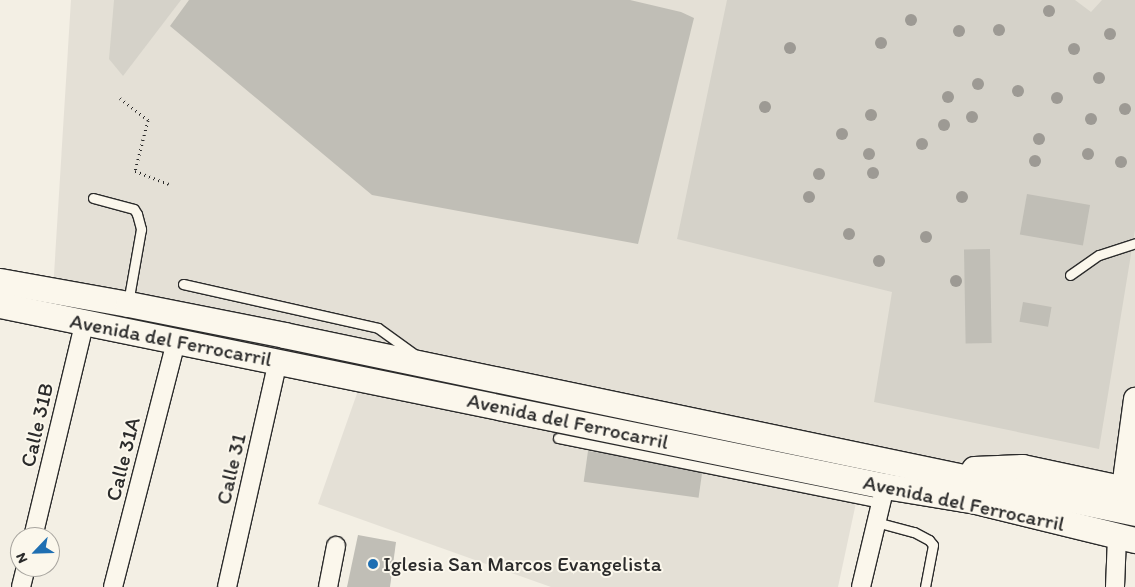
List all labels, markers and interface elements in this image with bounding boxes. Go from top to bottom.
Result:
street label: Avenida del Ferrocarril [68,308,274,372]
street label: Calle 31B [15,380,59,470]
street label: Avenida del Ferrocarril [466,387,670,455]
street label: Calle 31A [100,414,146,504]
street label: Calle 31 [211,431,251,507]
street label: Avenida del Ferrocarril [862,469,1066,537]
north arrow [10,527,60,577]
text: N [12,550,31,566]
place label: Iglesia San Marcos Evangelista [383,551,661,577]
marker: Iglesia San Marcos Evangelista [367,558,379,570]

